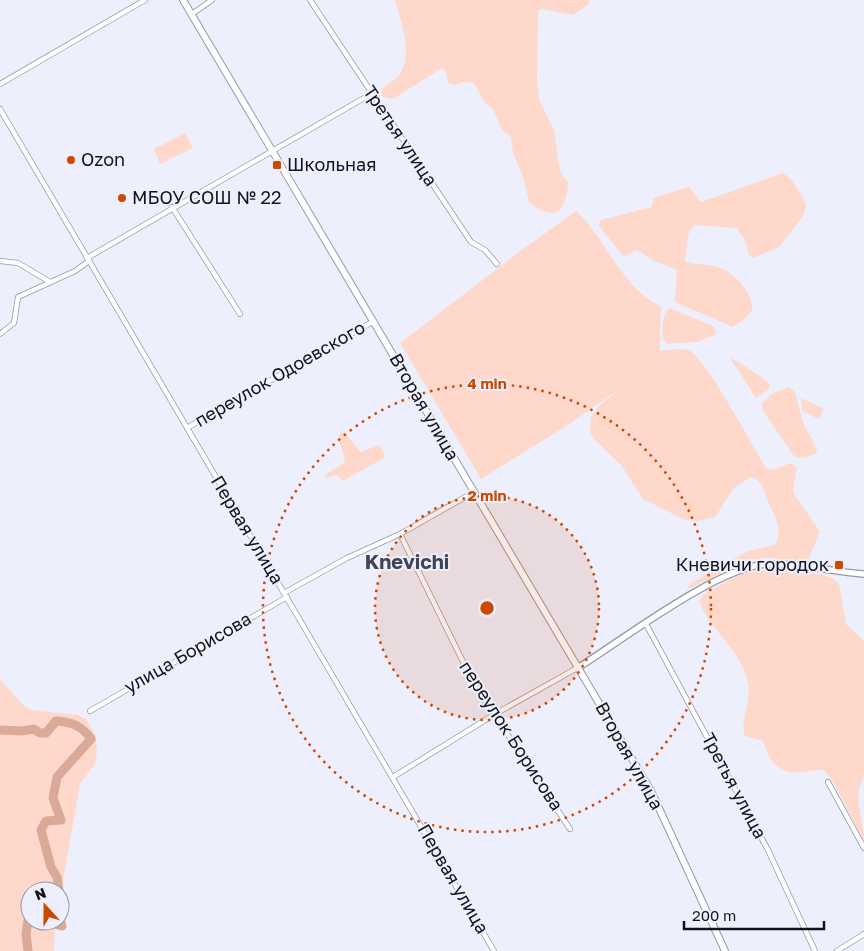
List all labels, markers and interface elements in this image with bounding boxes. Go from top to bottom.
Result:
street label: Третья улица [359,81,443,190]
place label: Ozon [81,148,125,170]
place label: Школьная [287,153,376,175]
marker: Ozon [65,154,77,166]
marker: Школьная [271,159,283,171]
place label: МБОУ СОШ № 22 [132,186,281,208]
marker: МБОУ СОШ № 22 [116,192,128,204]
street label: переулок Одоевского [190,315,369,431]
street label: Вторая улица [385,349,464,464]
text: 4 min [467,374,507,392]
street label: Первая улица [207,471,289,588]
text: 2 min [467,486,507,504]
district label: Knevichi [365,549,449,573]
place label: Кневичи городок [676,553,829,575]
marker: Кневичи городок [833,559,845,571]
centre of rings [478,599,496,617]
street label: улица Борисова [120,607,255,697]
street label: переулок Борисова [455,656,568,814]
street label: Вторая улица [591,698,669,813]
street label: Третья улица [698,729,772,842]
street label: Первая улица [414,820,494,937]
north arrow [20,881,70,931]
text: N [32,884,48,903]
scale bar [684,898,824,930]
text: 200 m [692,906,736,924]

